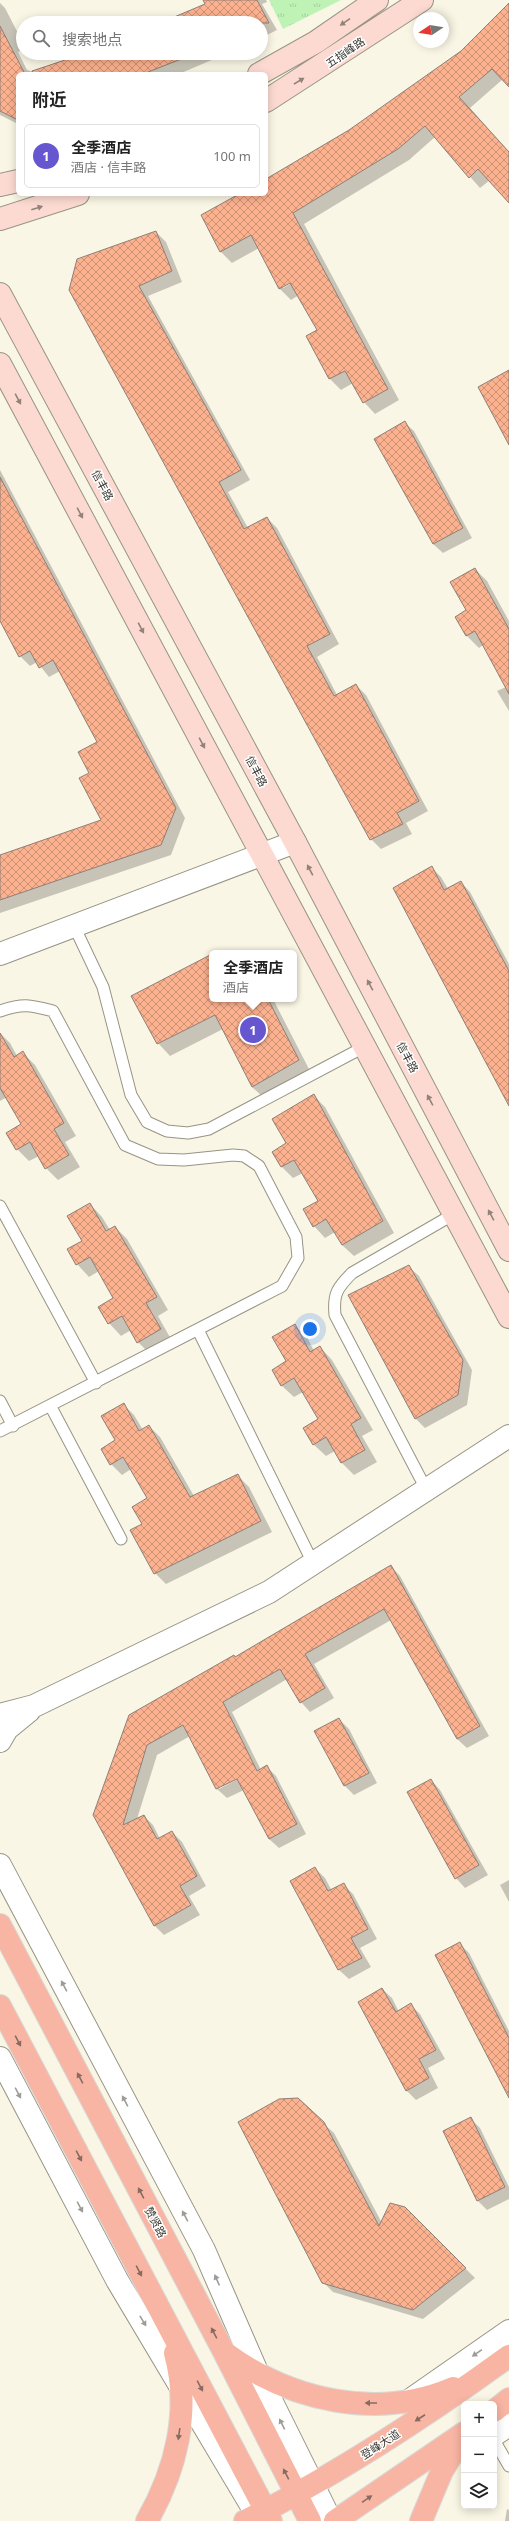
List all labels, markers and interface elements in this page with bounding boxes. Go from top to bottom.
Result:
north arrow [413,12,449,48]
search box [16,16,268,60]
one-way arrow [340,18,350,26]
icon: search [30,27,52,49]
text: 搜索地点 [62,29,122,49]
street label: 五指峰路 [323,33,367,71]
one-way arrow [294,77,304,85]
text: 附近 [32,88,66,111]
text: 全季酒店 [71,137,131,157]
text: 1 [42,147,50,165]
text: 100 m [213,147,251,165]
text: 酒店 · 信丰路 [71,158,146,176]
one-way arrow [32,205,44,211]
one-way arrow [15,393,22,405]
street label: 信丰路 [89,467,117,503]
one-way arrow [76,508,83,519]
one-way arrow [138,622,144,634]
one-way arrow [199,737,206,749]
street label: 信丰路 [243,753,271,789]
one-way arrow [306,864,313,876]
popup [209,950,297,1002]
text: 全季酒店 [223,957,283,977]
text: 酒店 [223,978,249,996]
one-way arrow [367,979,373,991]
pin: 1 [240,1015,266,1045]
street label: 信丰路 [394,1039,422,1075]
one-way arrow [427,1094,434,1106]
one-way arrow [488,1209,494,1221]
your location [300,1319,320,1339]
one-way arrow [61,1980,67,1992]
one-way arrow [15,2035,21,2046]
one-way arrow [77,2072,84,2084]
one-way arrow [15,2087,22,2098]
one-way arrow [121,2095,128,2107]
one-way arrow [75,2150,82,2161]
one-way arrow [138,2187,144,2199]
one-way arrow [76,2201,83,2213]
street label: 赞贤路 [142,2204,170,2240]
one-way arrow [182,2210,189,2222]
one-way arrow [136,2265,142,2276]
one-way arrow [213,2274,220,2286]
one-way arrow [139,2315,146,2327]
one-way arrow [211,2327,217,2339]
one-way arrow [472,2349,482,2357]
one-way arrow [196,2380,203,2392]
one-way arrow [364,2400,377,2406]
map controls [461,2401,497,2509]
button: + [461,2401,497,2437]
one-way arrow [415,2414,425,2422]
one-way arrow [279,2418,285,2430]
street label: 登峰大道 [357,2426,403,2462]
one-way arrow [176,2428,182,2440]
button: − [461,2437,497,2473]
one-way arrow [283,2468,289,2480]
button: layers [461,2473,497,2509]
one-way arrow [362,2495,372,2503]

